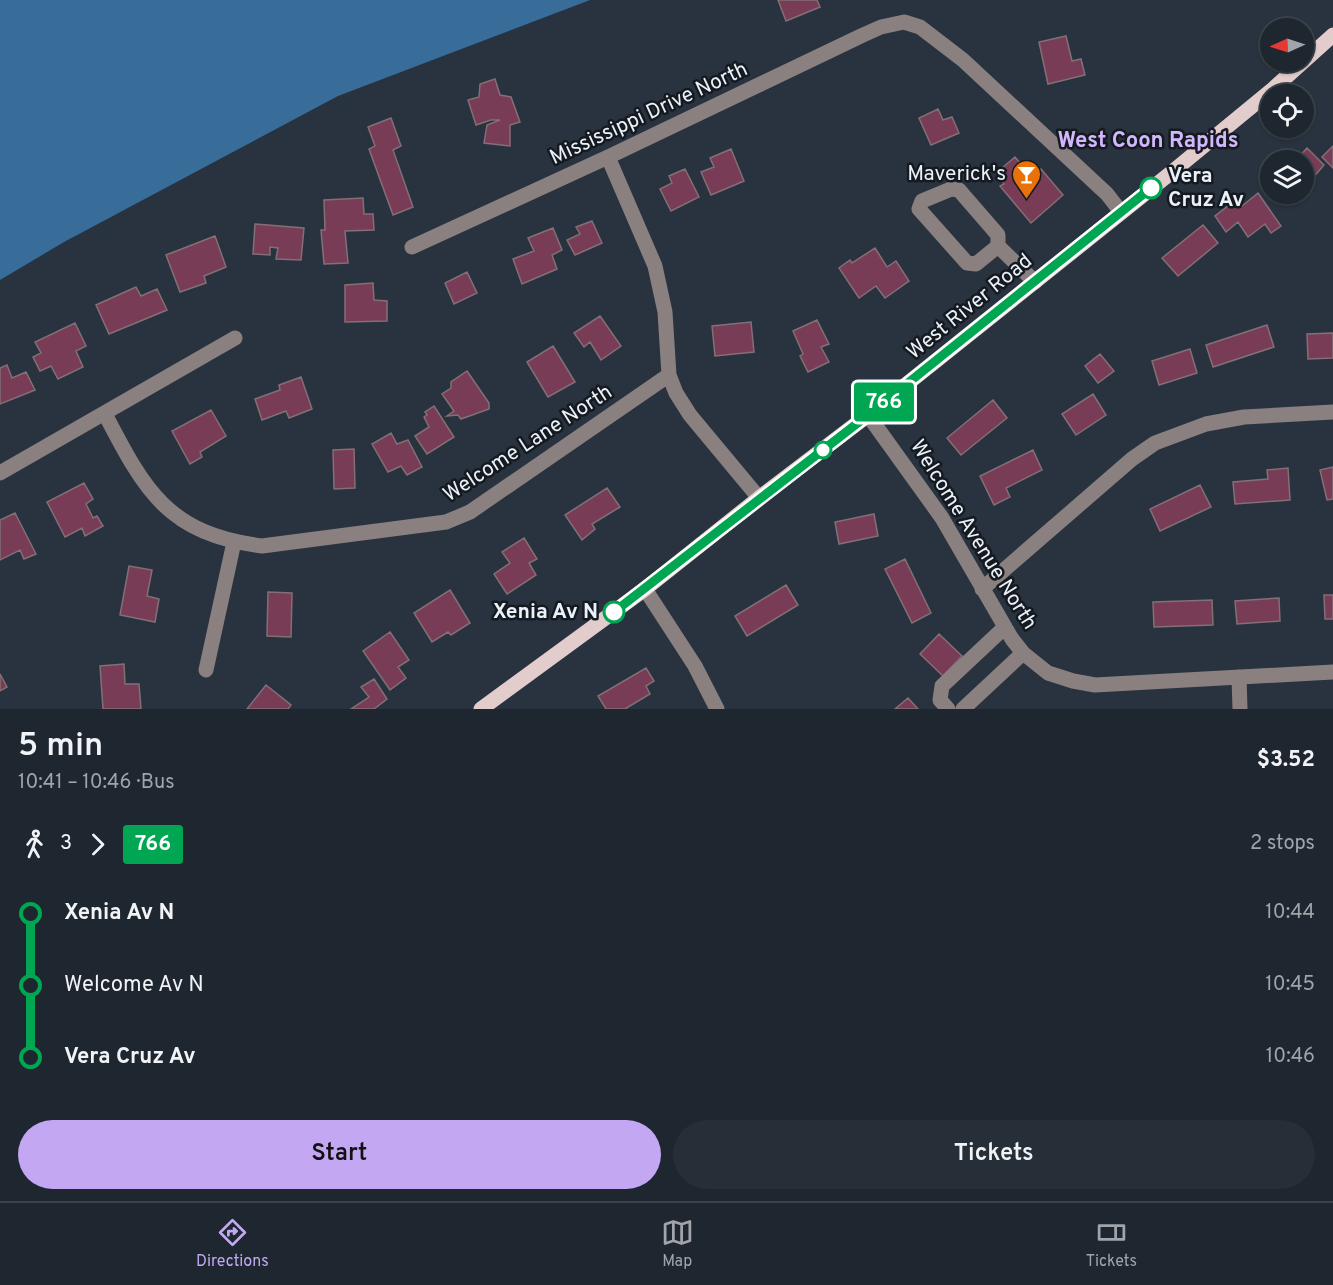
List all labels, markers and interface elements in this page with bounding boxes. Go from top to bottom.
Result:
north arrow [1260,18,1314,72]
map controls [1260,18,1314,204]
street label: Mississippi Drive North [546,56,752,172]
button: locate [1260,84,1314,138]
district label: West Coon Rapids [1057,128,1239,155]
button: layers [1260,150,1314,204]
bar icon: Maverick's [1011,158,1043,200]
place label: Maverick's [907,161,1006,188]
place label: Vera Cruz Av [1168,163,1244,214]
marker: Vera Cruz Av [1140,177,1162,199]
street label: West River Road [902,248,1038,366]
street label: Welcome Lane North [438,379,618,509]
line badge: 766 [850,382,918,422]
text: 766 [866,389,902,416]
street label: Welcome Avenue North [903,435,1043,635]
unlabelled marker [814,441,832,459]
place label: Xenia Av N [493,599,598,626]
marker: Xenia Av N [603,601,625,623]
text: 5 min [18,726,103,768]
text: $3.52 [1257,747,1315,774]
text: 10:41 – 10:46 · Bus [18,770,175,796]
icon: walk [18,828,51,861]
icon: forward [81,828,114,861]
text: 3 [60,831,72,857]
text: 766 [135,831,171,858]
text: 2 stops [1250,831,1315,857]
text: Xenia Av N [64,900,174,927]
text: 10:44 [1265,900,1315,926]
text: Welcome Av N [64,972,204,999]
text: 10:45 [1265,972,1315,998]
text: Vera Cruz Av [64,1044,196,1071]
text: 10:46 [1266,1044,1315,1070]
button: Start [18,1120,661,1189]
button: Tickets [673,1120,1315,1189]
tab: Directions [196,1216,269,1272]
tab: Map [661,1216,694,1272]
tab: Tickets [1086,1216,1137,1272]

